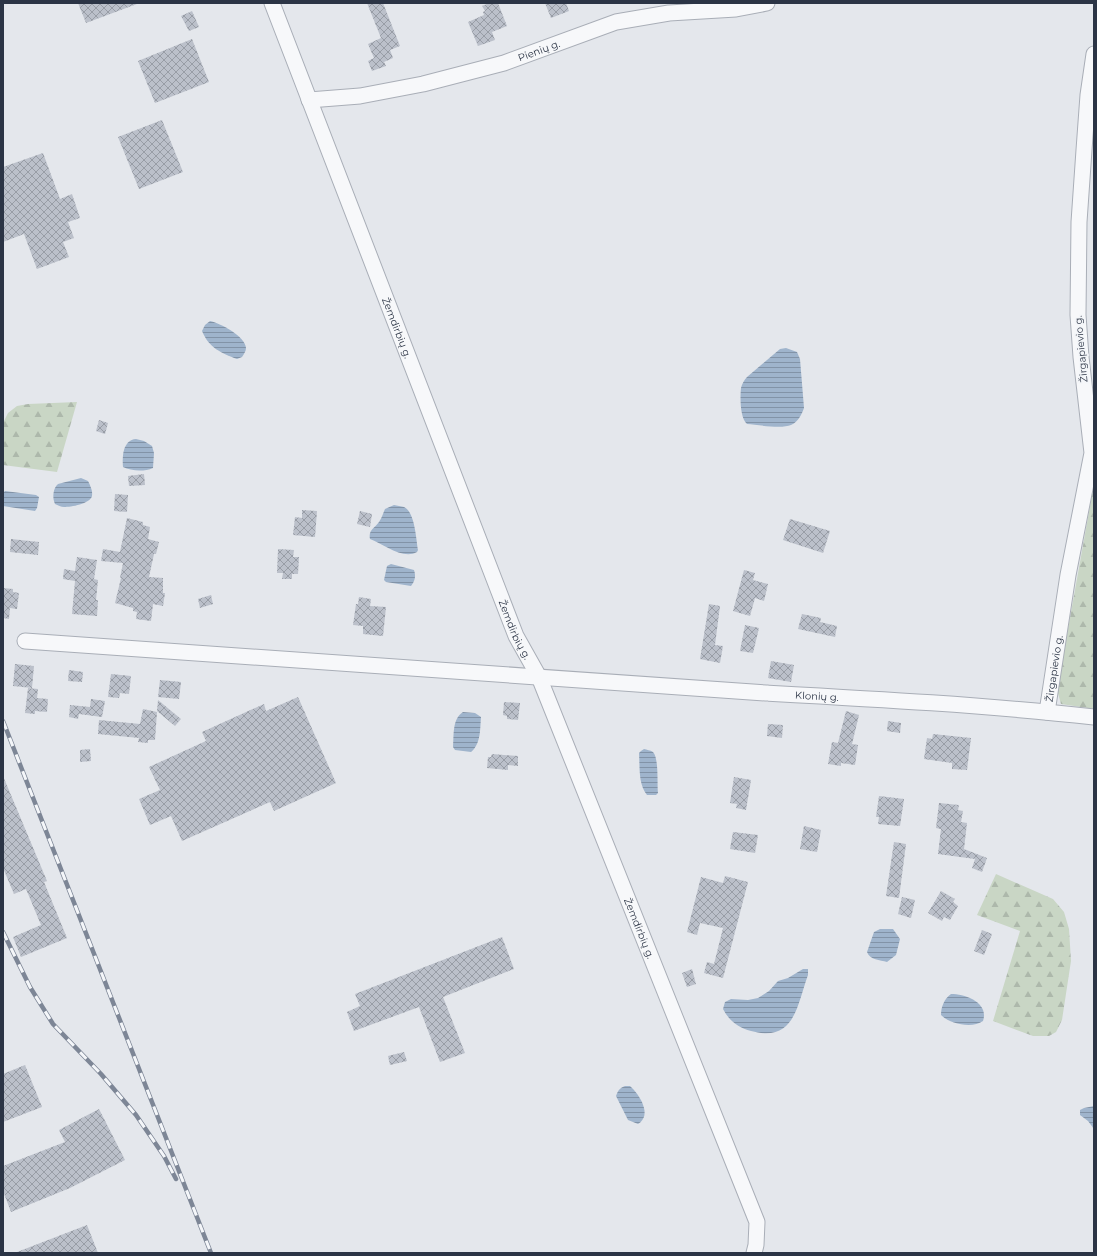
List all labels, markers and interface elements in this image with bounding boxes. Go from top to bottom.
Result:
street label: Pienių g. [516,37,562,64]
street label: Žemdirbių g. [380,295,415,360]
street label: Žirgapievio g. [1072,315,1090,383]
street label: Žemdirbių g. [496,598,534,662]
street label: Žirgapievio g. [1042,634,1065,703]
street label: Klonių g. [795,688,839,704]
street label: Žemdirbių g. [622,896,657,961]

